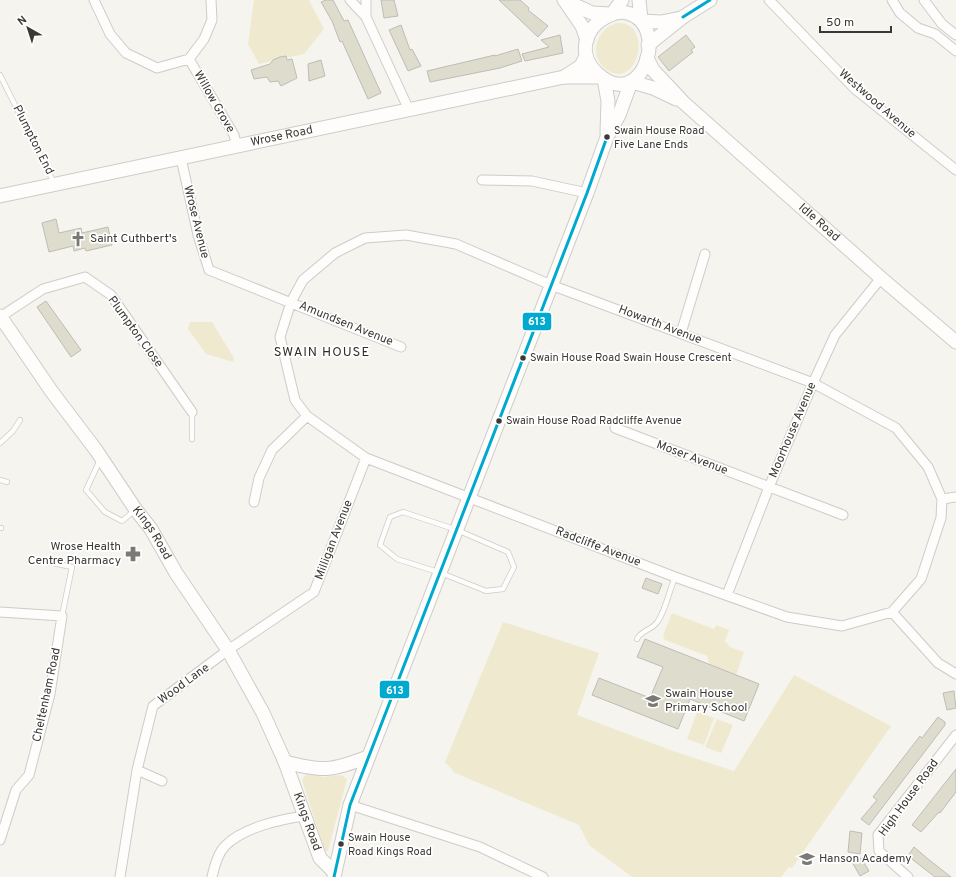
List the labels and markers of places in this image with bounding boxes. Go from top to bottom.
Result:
place label: Swain House Road Five Lane Ends [614,124,704,152]
marker: Swain House Road Five Lane Ends [602,132,612,142]
church icon: Saint Cuthbert's [69,230,87,248]
place label: Saint Cuthbert's [90,231,177,247]
place label: Swain House Road Swain House Crescent [530,351,732,365]
marker: Swain House Road Swain House Crescent [518,353,528,363]
place label: Swain House Road Radcliffe Avenue [506,414,682,428]
marker: Swain House Road Radcliffe Avenue [494,416,504,426]
place label: Wrose Health Centre Pharmacy [28,539,121,569]
pharmacy icon: Wrose Health Centre Pharmacy [124,545,142,563]
place label: Swain House Primary School [665,686,748,716]
school or university icon: Swain House Primary School [644,692,662,710]
place label: Swain House Road Kings Road [348,831,432,859]
marker: Swain House Road Kings Road [336,839,346,849]
school or university icon: Hanson Academy [798,850,816,868]
place label: Hanson Academy [819,851,912,867]

